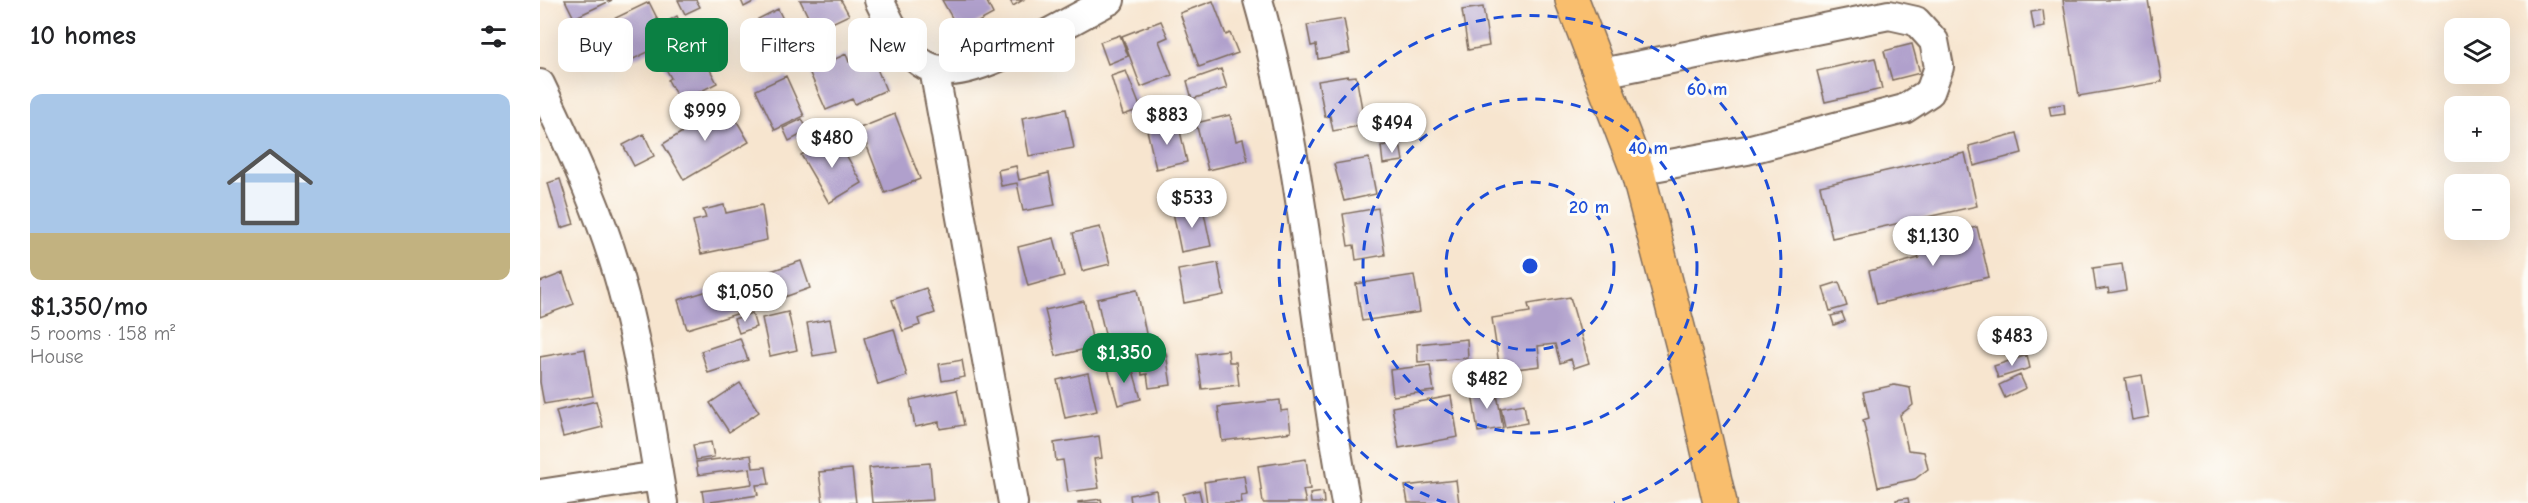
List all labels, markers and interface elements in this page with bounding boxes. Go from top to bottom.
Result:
chip: Buy [558,18,633,72]
chip: Rent [645,18,728,72]
chip: Filters [740,18,836,72]
chip: New [848,18,927,72]
chip: Apartment [939,18,1075,72]
map controls [2444,18,2510,240]
button: layers [2444,18,2510,84]
icon: filters [477,20,510,53]
text: 10 homes [30,21,136,51]
text: 60 m [1687,79,1727,100]
pin: $999 [669,91,741,142]
pin: $883 [1131,95,1203,146]
button: + [2444,96,2510,162]
text: $999 [683,99,727,122]
text: $883 [1146,103,1188,126]
pin: $494 [1356,103,1428,154]
text: $494 [1371,111,1413,134]
pin: $480 [796,118,868,169]
text: $480 [810,126,854,149]
icon: home [216,133,324,241]
text: 40 m [1628,138,1668,159]
button: − [2444,174,2510,240]
pin: $533 [1156,178,1228,229]
text: $533 [1171,186,1213,209]
text: 20 m [1569,197,1609,218]
pin: $1,130 [1884,216,1982,267]
text: $1,130 [1907,224,1959,247]
centre of rings [1520,256,1540,276]
pin: $1,050 [696,272,794,323]
text: $1,050 [716,280,774,303]
text: $1,350/mo [30,292,148,322]
pin: $483 [1976,316,2048,367]
text: 5 rooms · 158 m² [30,322,175,345]
text: $483 [1991,324,2033,347]
pin: $1,350 [1075,333,1173,384]
text: $1,350 [1096,341,1152,364]
text: House [30,345,84,368]
pin: $482 [1451,359,1523,410]
text: $482 [1466,367,1508,390]

